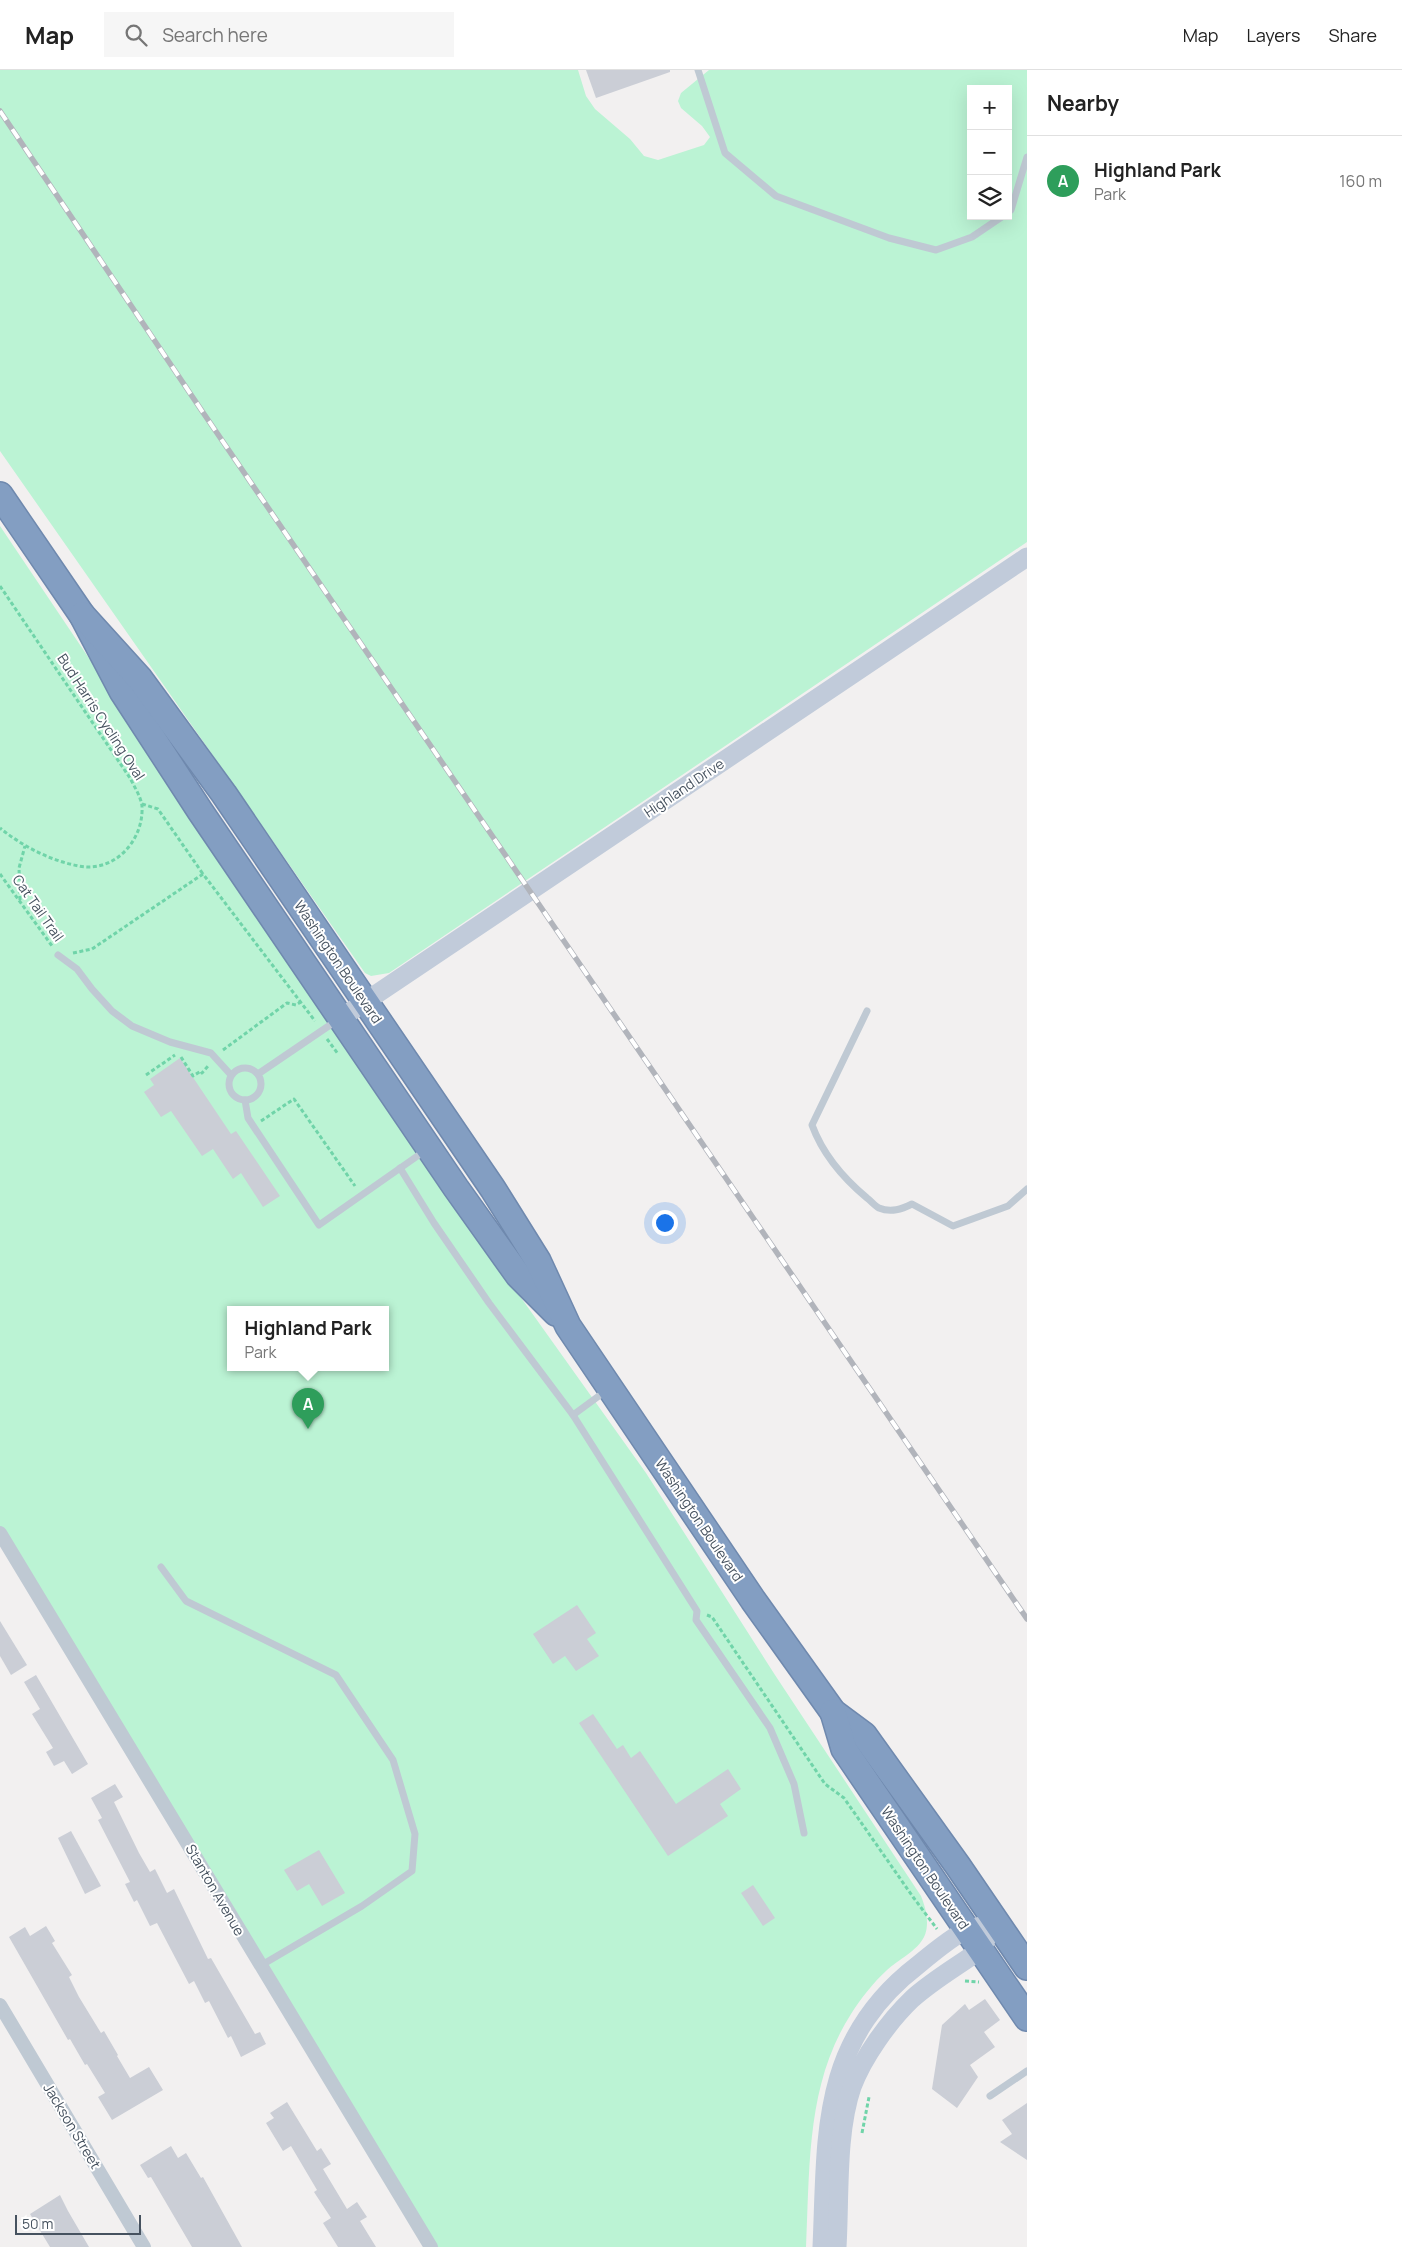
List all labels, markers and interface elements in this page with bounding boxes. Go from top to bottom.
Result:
search box [104,12,454,57]
text: Map [25,18,74,51]
icon: search [122,21,150,49]
text: Search here [162,22,268,48]
text: Map [1183,23,1218,47]
text: Layers [1246,23,1300,47]
text: Share [1328,23,1377,47]
map controls [967,85,1012,220]
button: + [967,85,1012,130]
text: Nearby [1047,89,1119,117]
button: − [967,130,1012,175]
text: Highland Park [1094,157,1221,183]
text: A [1058,170,1068,192]
text: 160 m [1339,170,1382,192]
button: layers [967,175,1012,220]
text: Park [1094,183,1126,205]
street label: Bud Harris Cycling Oval [53,650,150,784]
street label: Highland Drive [640,754,727,821]
street label: Cat Tail Trail [8,871,68,945]
street label: Washington Boulevard [290,896,387,1027]
your location [652,1210,678,1236]
popup [227,1306,389,1371]
text: Highland Park [245,1315,371,1341]
text: Park [245,1341,277,1363]
pin: A [292,1388,324,1429]
street label: Washington Boulevard [651,1454,748,1585]
street label: Washington Boulevard [877,1802,974,1933]
street label: Stanton Avenue [181,1840,249,1939]
street label: Jackson Street [39,2079,106,2172]
scale bar [15,2212,141,2235]
text: 50 m [22,2214,53,2233]

